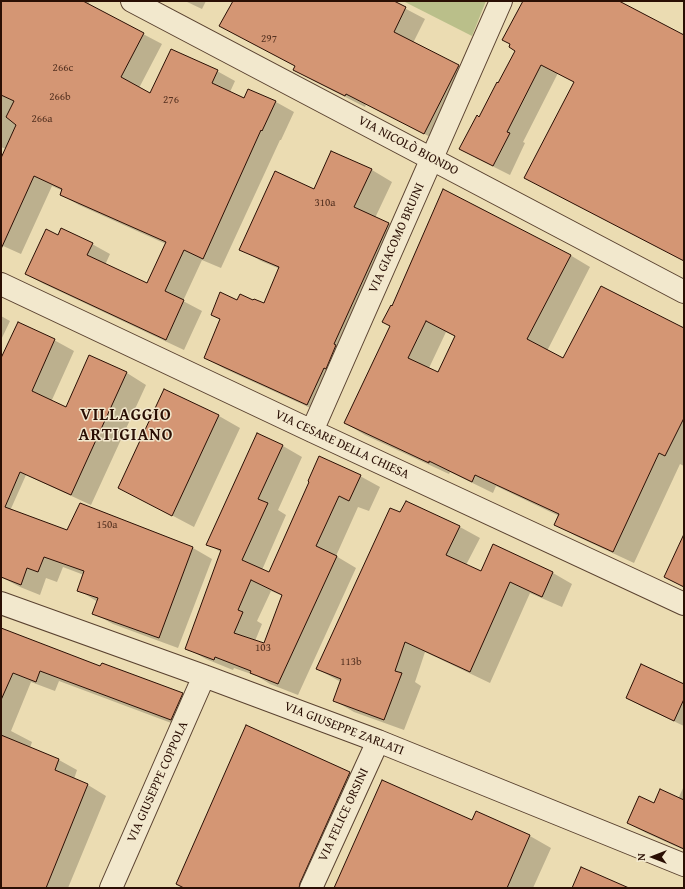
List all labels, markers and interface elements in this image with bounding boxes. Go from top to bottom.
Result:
house number: 297 [261,32,277,46]
house number: 266c [53,61,73,75]
house number: 266b [49,90,71,104]
house number: 276 [163,93,179,107]
house number: 266a [31,112,53,126]
street label: VIA NICOLÒ BIONDO [355,113,461,179]
street label: VIA GIACOMO BRUINI [366,181,428,295]
house number: 310a [314,196,336,210]
district label: VILLAGGIO ARTIGIANO [79,406,173,446]
street label: VIA CESARE DELLA CHIESA [272,407,412,483]
house number: 150a [96,518,118,532]
house number: 103 [255,641,271,655]
house number: 113b [340,655,362,669]
street label: VIA GIUSEPPE ZARLATI [282,699,406,759]
street label: VIA GIUSEPPE COPPOLA [124,719,192,845]
street label: VIA FELICE ORSINI [316,766,372,864]
north arrow [633,837,673,877]
text: N [633,853,649,861]

